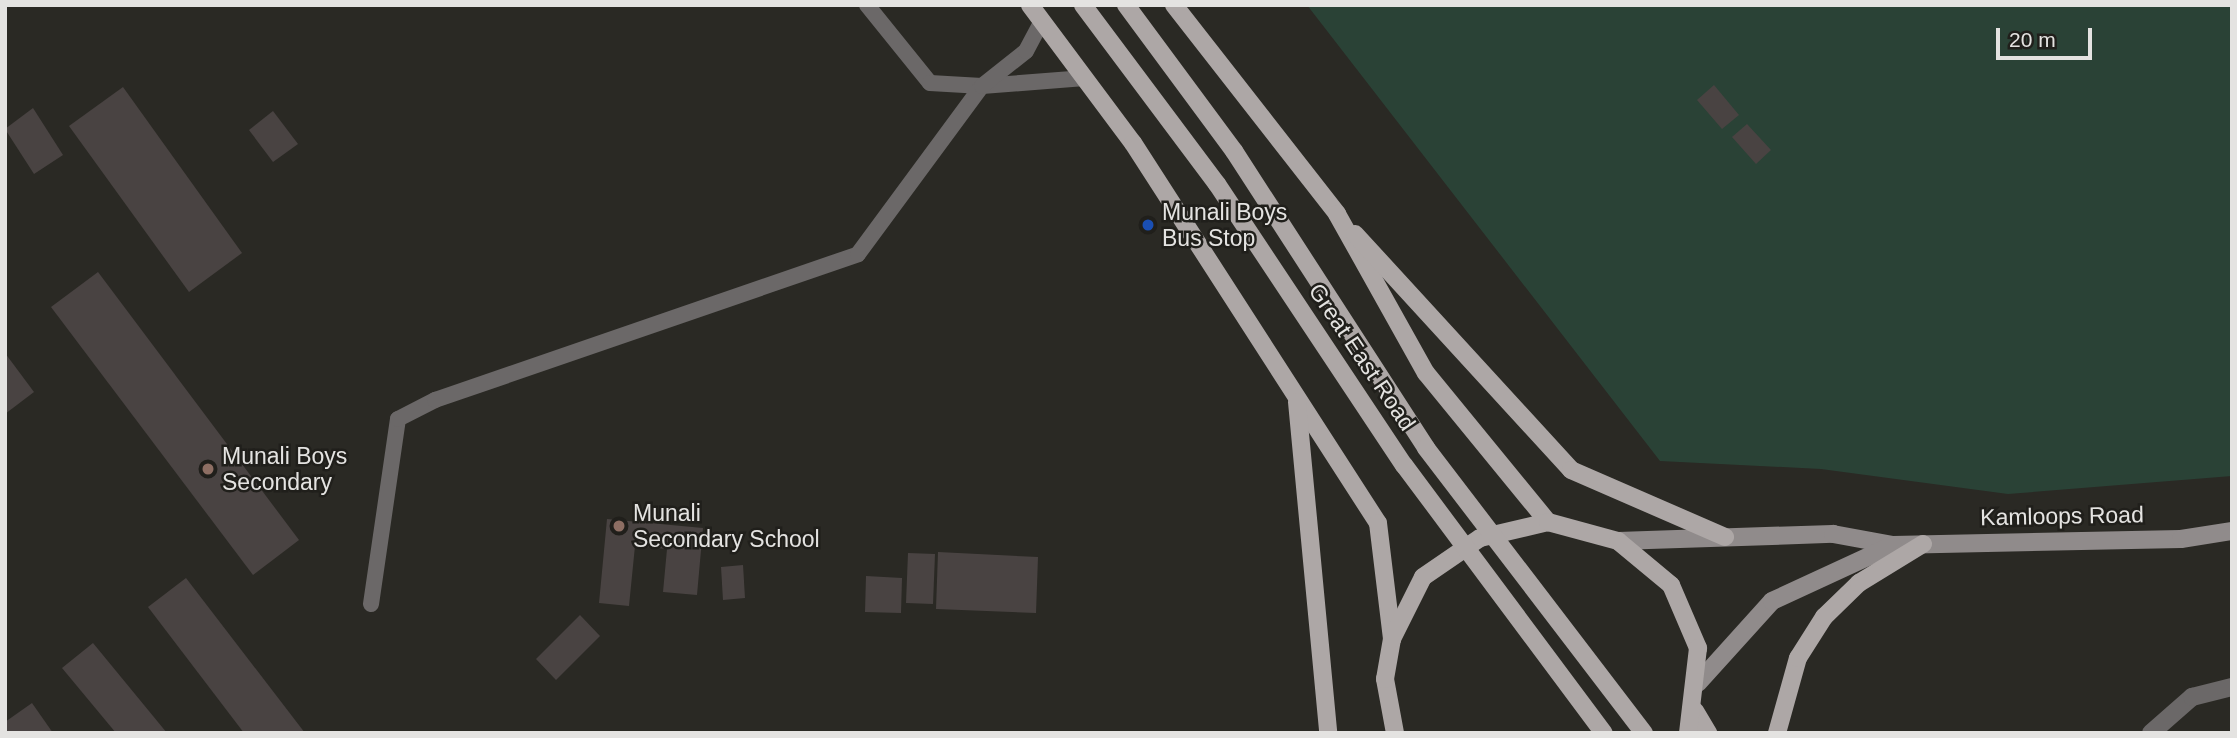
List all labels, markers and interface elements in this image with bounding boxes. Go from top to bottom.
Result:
scale bar [1999,14,2095,58]
text: 20 m [2009,28,2056,51]
place label: Munali Boys Bus Stop [1162,198,1287,252]
marker: Munali Boys Bus Stop [1140,217,1156,233]
street label: Great East Road [1303,278,1421,436]
place label: Munali Boys Secondary [222,442,347,496]
marker: Munali Boys Secondary [200,461,216,477]
place label: Munali Secondary School [633,499,820,553]
street label: Kamloops Road [1980,501,2144,531]
marker: Munali Secondary School [611,518,627,534]

